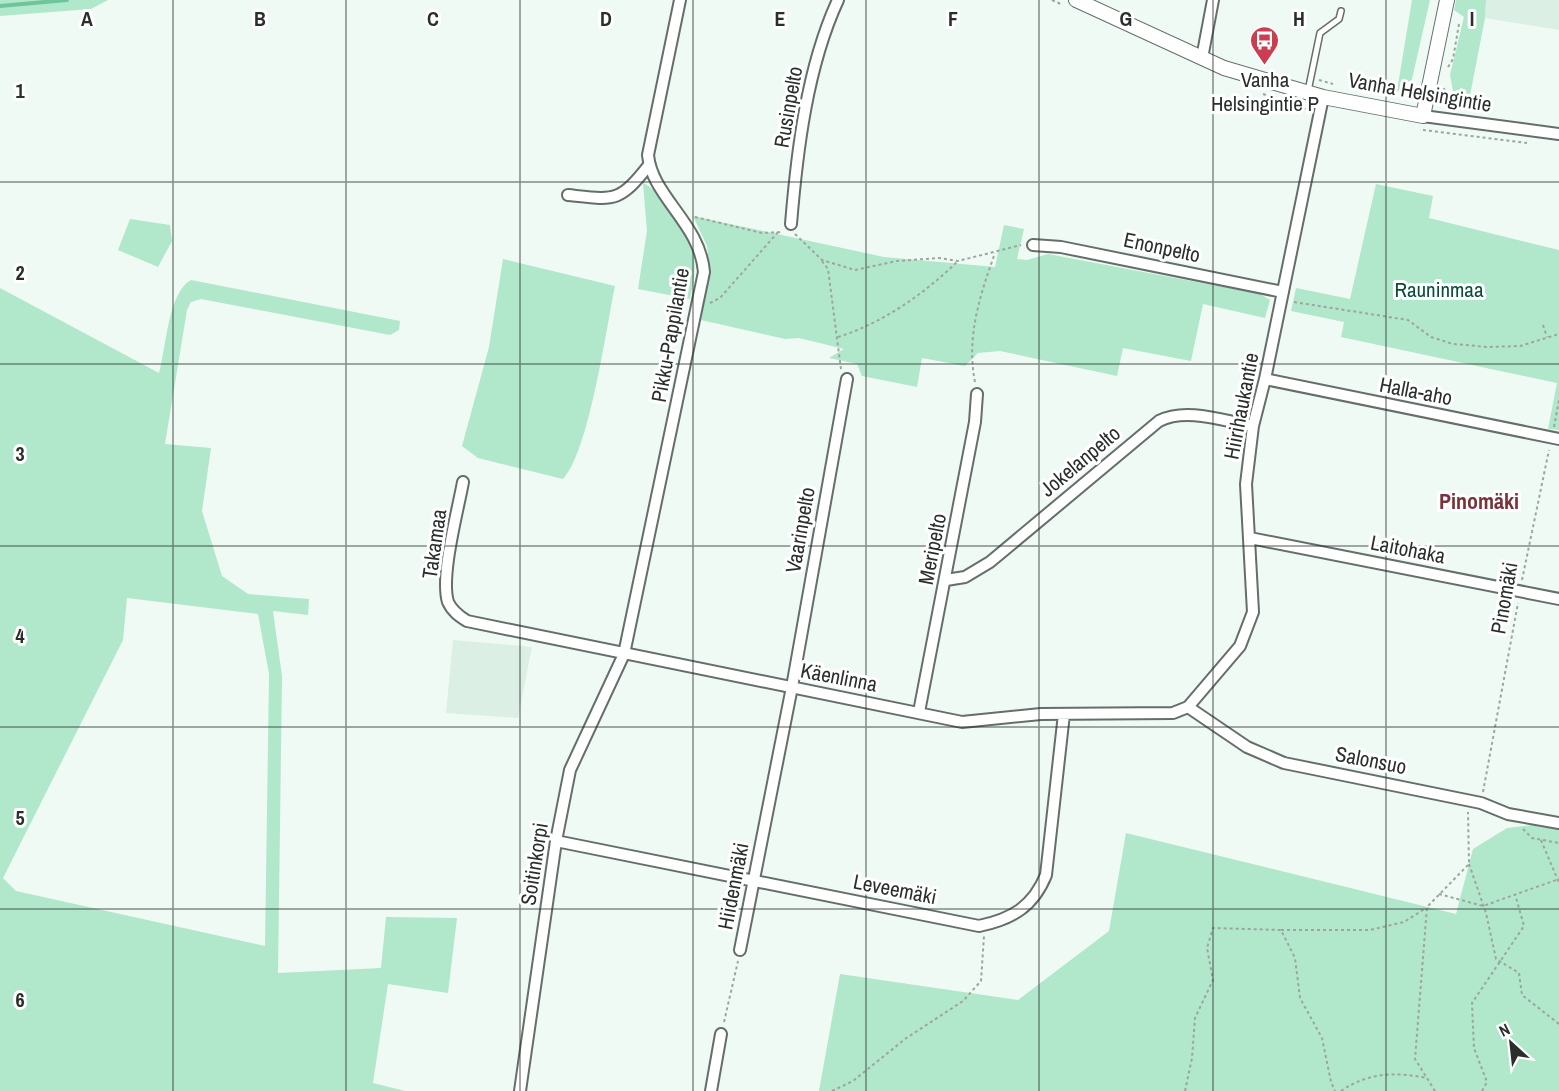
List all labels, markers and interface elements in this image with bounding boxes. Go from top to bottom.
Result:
text: A [81,5,93,32]
text: B [254,5,266,32]
text: C [427,5,439,32]
text: D [600,5,612,32]
text: E [775,5,786,32]
text: F [948,5,958,32]
text: G [1120,5,1132,32]
text: H [1293,5,1305,32]
text: I [1470,5,1474,32]
bus stop icon: Vanha Helsingintie P [1249,24,1281,66]
street label: Rusinpelto [767,64,809,150]
place label: Vanha Helsingintie P [1211,65,1319,118]
street label: Vanha Helsingintie [1346,65,1494,119]
text: 1 [15,77,25,104]
street label: Enonpelto [1121,225,1203,269]
text: 2 [15,259,25,286]
street label: Pikku-Pappilantie [644,266,696,404]
park label: Rauninmaa [1394,275,1484,304]
street label: Hiirihaukantie [1216,350,1266,462]
street label: Halla-aho [1377,370,1455,412]
street label: Jokelanpelto [1034,419,1126,503]
text: 3 [15,440,25,467]
street label: Vaarinpelto [778,485,822,575]
district label: Pinomäki [1439,486,1519,516]
street label: Takamaa [415,507,453,581]
street label: Meripelto [911,511,953,587]
street label: Laitohaka [1368,528,1448,571]
street label: Pinomäki [1483,560,1525,636]
text: 4 [15,622,25,649]
street label: Käenlinna [798,655,880,699]
street label: Salonsuo [1333,739,1409,781]
text: 5 [15,804,25,831]
street label: Soitinkorpi [513,821,555,907]
street label: Hiidenmäki [710,840,756,932]
street label: Leveemäki [851,867,939,911]
text: 6 [15,986,25,1013]
north arrow [1481,1013,1541,1073]
text: N [1495,1018,1513,1042]

